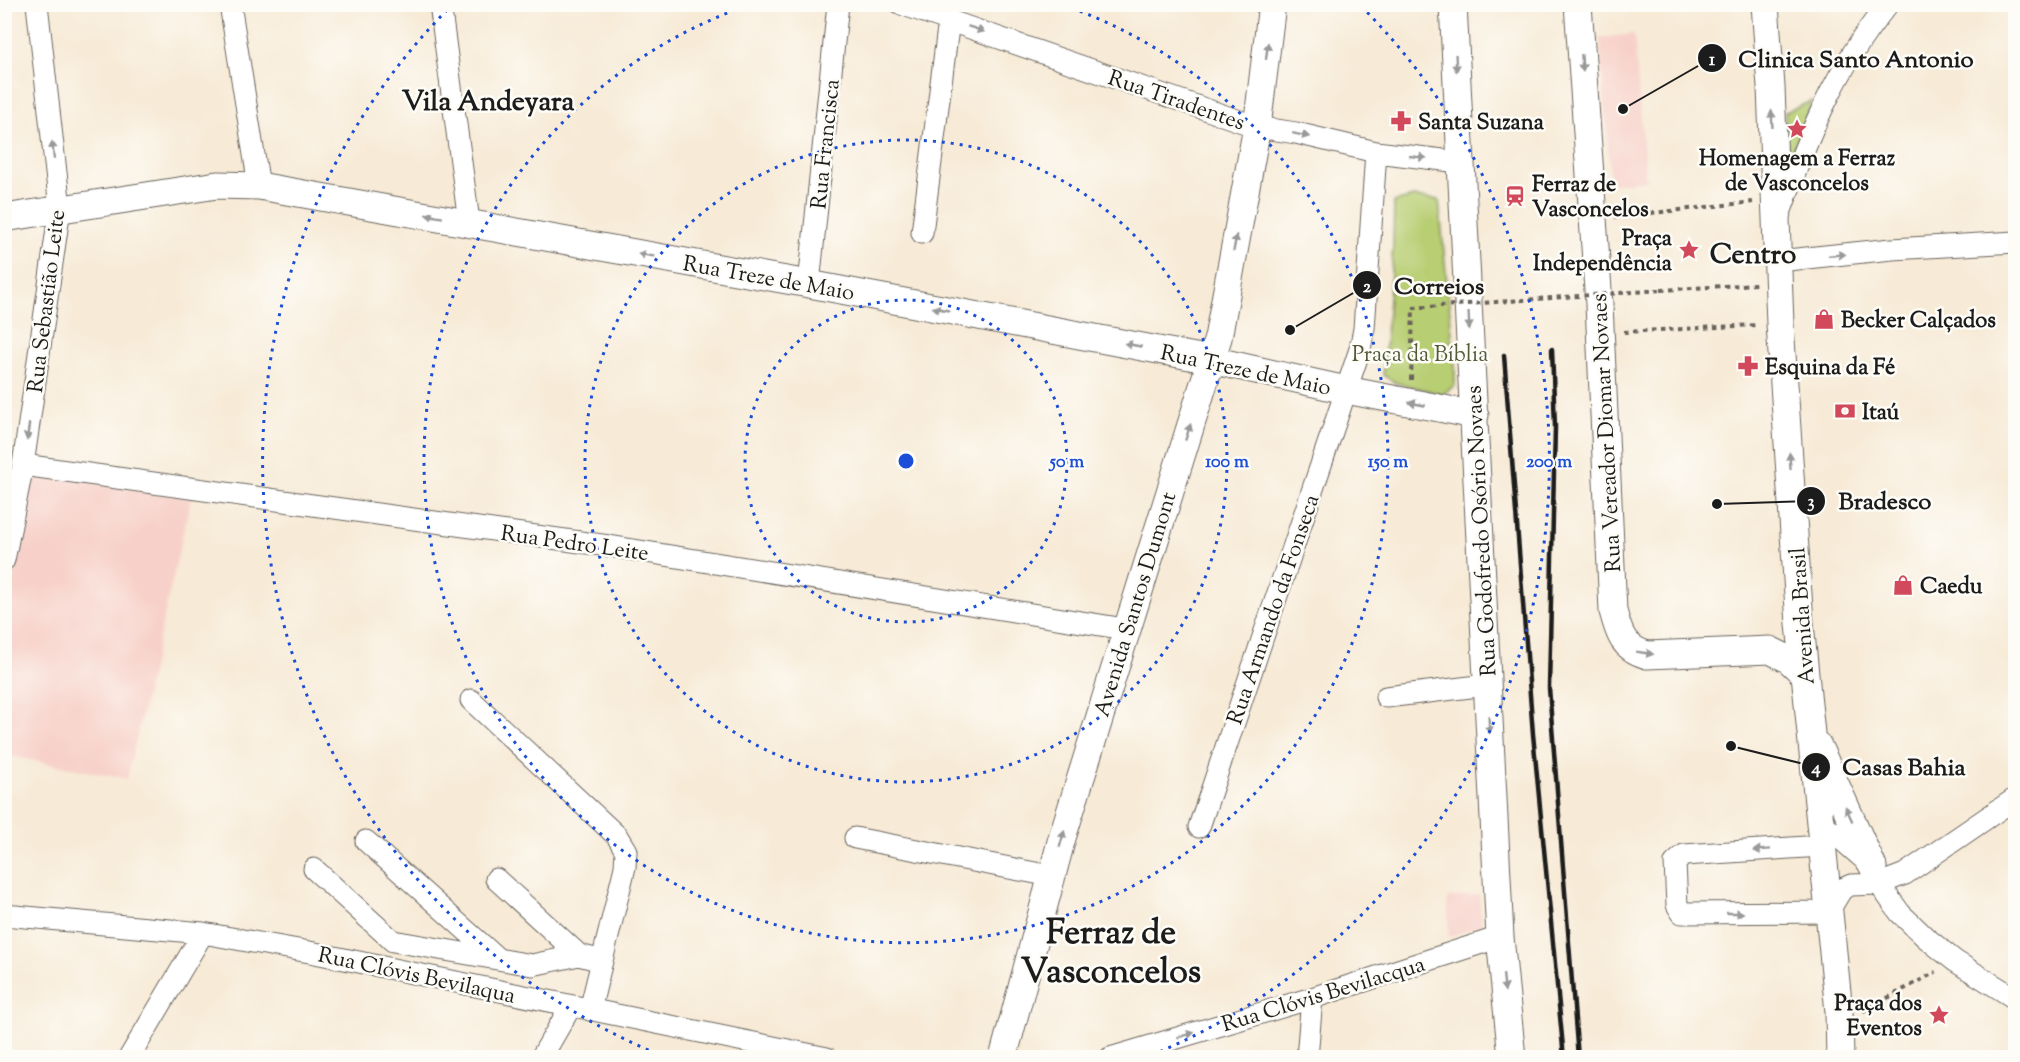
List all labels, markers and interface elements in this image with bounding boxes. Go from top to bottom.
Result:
one-way arrow [967,25,985,35]
callout: Clinica Santo Antonio [1697,37,1986,79]
one-way arrow [1262,41,1271,60]
text: Clinica Santo Antonio [1738,44,1974,78]
text: 1 [1709,48,1716,74]
one-way arrow [1451,53,1460,72]
one-way arrow [1578,53,1587,72]
street label: Rua Tiradentes [1103,63,1249,140]
street label: Rua Francisca [804,78,850,211]
district label: Vila Andeyara [402,83,574,123]
place label: Santa Suzana [1418,108,1545,140]
pharmacy icon: Santa Suzana [1389,109,1413,133]
one-way arrow [1768,109,1777,128]
place icon: Homenagem a Ferraz de Vasconcelos [1785,117,1809,141]
one-way arrow [1292,130,1310,140]
one-way arrow [48,140,58,159]
place label: Homenagem a Ferraz de Vasconcelos [1699,144,1896,201]
one-way arrow [1409,152,1428,162]
place label: Ferraz de Vasconcelos [1532,170,1649,227]
station icon: Ferraz de Vasconcelos [1503,184,1527,208]
street label: Rua Sebastião Leite [21,208,75,395]
one-way arrow [424,212,443,221]
place label: Praça Independência [1533,224,1673,281]
one-way arrow [1231,233,1240,252]
district label: Centro [1710,236,1796,276]
place icon: Praça Independência [1677,238,1701,262]
street label: Rua Treze de Maio [680,249,857,311]
one-way arrow [637,250,656,259]
one-way arrow [1827,250,1846,260]
callout: Correios [1352,264,1497,306]
text: Correios [1394,271,1484,305]
text: 2 [1363,275,1372,301]
street label: Rua Vereador Diomar Novaes [1585,292,1631,573]
one-way arrow [932,304,951,313]
place label: Becker Calçados [1841,306,1996,338]
shop icon: Becker Calçados [1812,307,1836,331]
one-way arrow [1465,311,1474,330]
street label: Rua Treze de Maio [1157,338,1334,406]
one-way arrow [1123,340,1142,349]
park label: Praça da Bíblia [1352,340,1488,372]
place label: Esquina da Fé [1765,353,1895,385]
pharmacy icon: Esquina da Fé [1736,354,1760,378]
street label: Rua Godofredo Osório Novaes [1459,385,1507,677]
place label: Itaú [1862,398,1900,430]
one-way arrow [1407,399,1426,408]
bank icon: Itaú [1833,399,1857,423]
one-way arrow [23,423,32,442]
one-way arrow [1184,423,1193,441]
text: 50 m [1048,450,1084,476]
text: 100 m [1205,450,1249,476]
text: 150 m [1368,450,1408,476]
text: 200 m [1526,450,1572,476]
centre of rings [896,451,916,471]
one-way arrow [1785,451,1795,470]
callout: Bradesco [1796,480,1943,522]
text: Bradesco [1839,486,1931,520]
street label: Avenida Santos Dumont [1087,488,1186,721]
text: 3 [1807,490,1815,516]
street label: Rua Armando da Fonseca [1220,491,1329,729]
street label: Rua Pedro Leite [499,519,651,571]
street label: Avenida Brasil [1783,546,1825,685]
place label: Caedu [1920,572,1983,604]
shop icon: Caedu [1891,573,1915,597]
one-way arrow [1636,649,1655,658]
one-way arrow [1485,716,1494,735]
callout: Casas Bahia [1801,746,1978,788]
text: Casas Bahia [1842,752,1967,786]
text: 4 [1810,756,1821,782]
one-way arrow [1845,805,1854,822]
one-way arrow [1058,830,1067,848]
one-way arrow [1753,845,1772,855]
one-way arrow [1725,908,1744,918]
district label: Ferraz de Vasconcelos [1021,910,1201,998]
street label: Rua Clóvis Bevilaqua [315,940,518,1014]
street label: Rua Clóvis Bevilacqua [1218,950,1430,1042]
one-way arrow [1499,973,1509,992]
place label: Praça dos Eventos [1834,989,1922,1046]
place icon: Praça dos Eventos [1927,1003,1951,1027]
one-way arrow [1177,1030,1195,1039]

